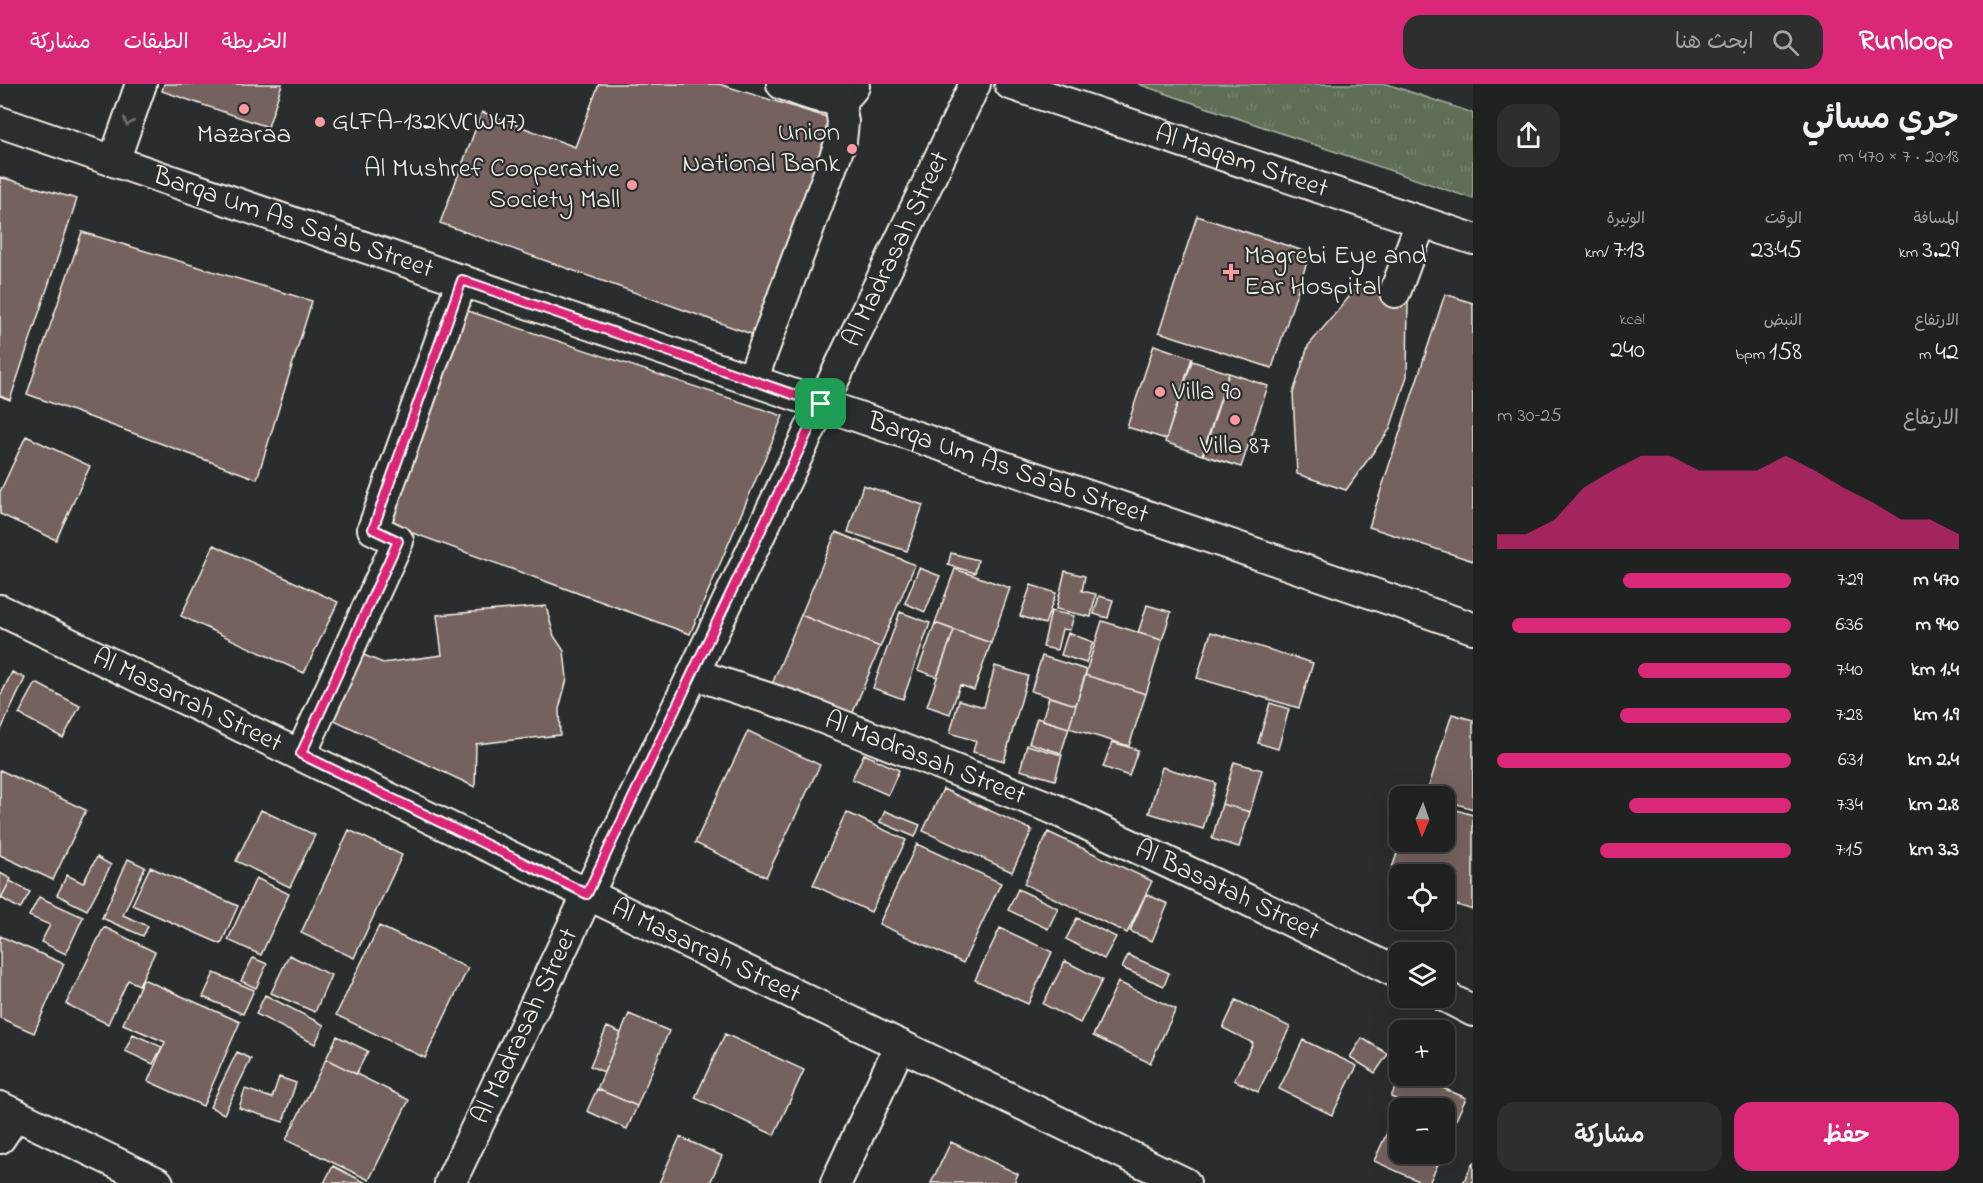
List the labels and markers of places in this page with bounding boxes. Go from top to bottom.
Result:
marker: Mazaraa [237,102,251,116]
place label: GLFA-132KV(W47) [332,103,525,142]
place label: Union National Bank [682,114,840,184]
marker: GLFA-132KV(W47) [313,115,327,129]
place label: Mazaraa [197,116,291,155]
marker: Union National Bank [845,142,859,156]
place label: Al Mushref Cooperative Society Mall [364,150,621,220]
marker: Al Mushref Cooperative Society Mall [625,178,639,192]
place label: Magrebi Eye and Ear Hospital [1244,237,1427,307]
marker: Magrebi Eye and Ear Hospital [1222,263,1240,281]
place label: Villa 90 [1171,373,1241,412]
pin [795,378,846,429]
marker: Villa 90 [1153,385,1167,399]
marker: Villa 87 [1228,413,1242,427]
place label: Villa 87 [1199,427,1270,466]

